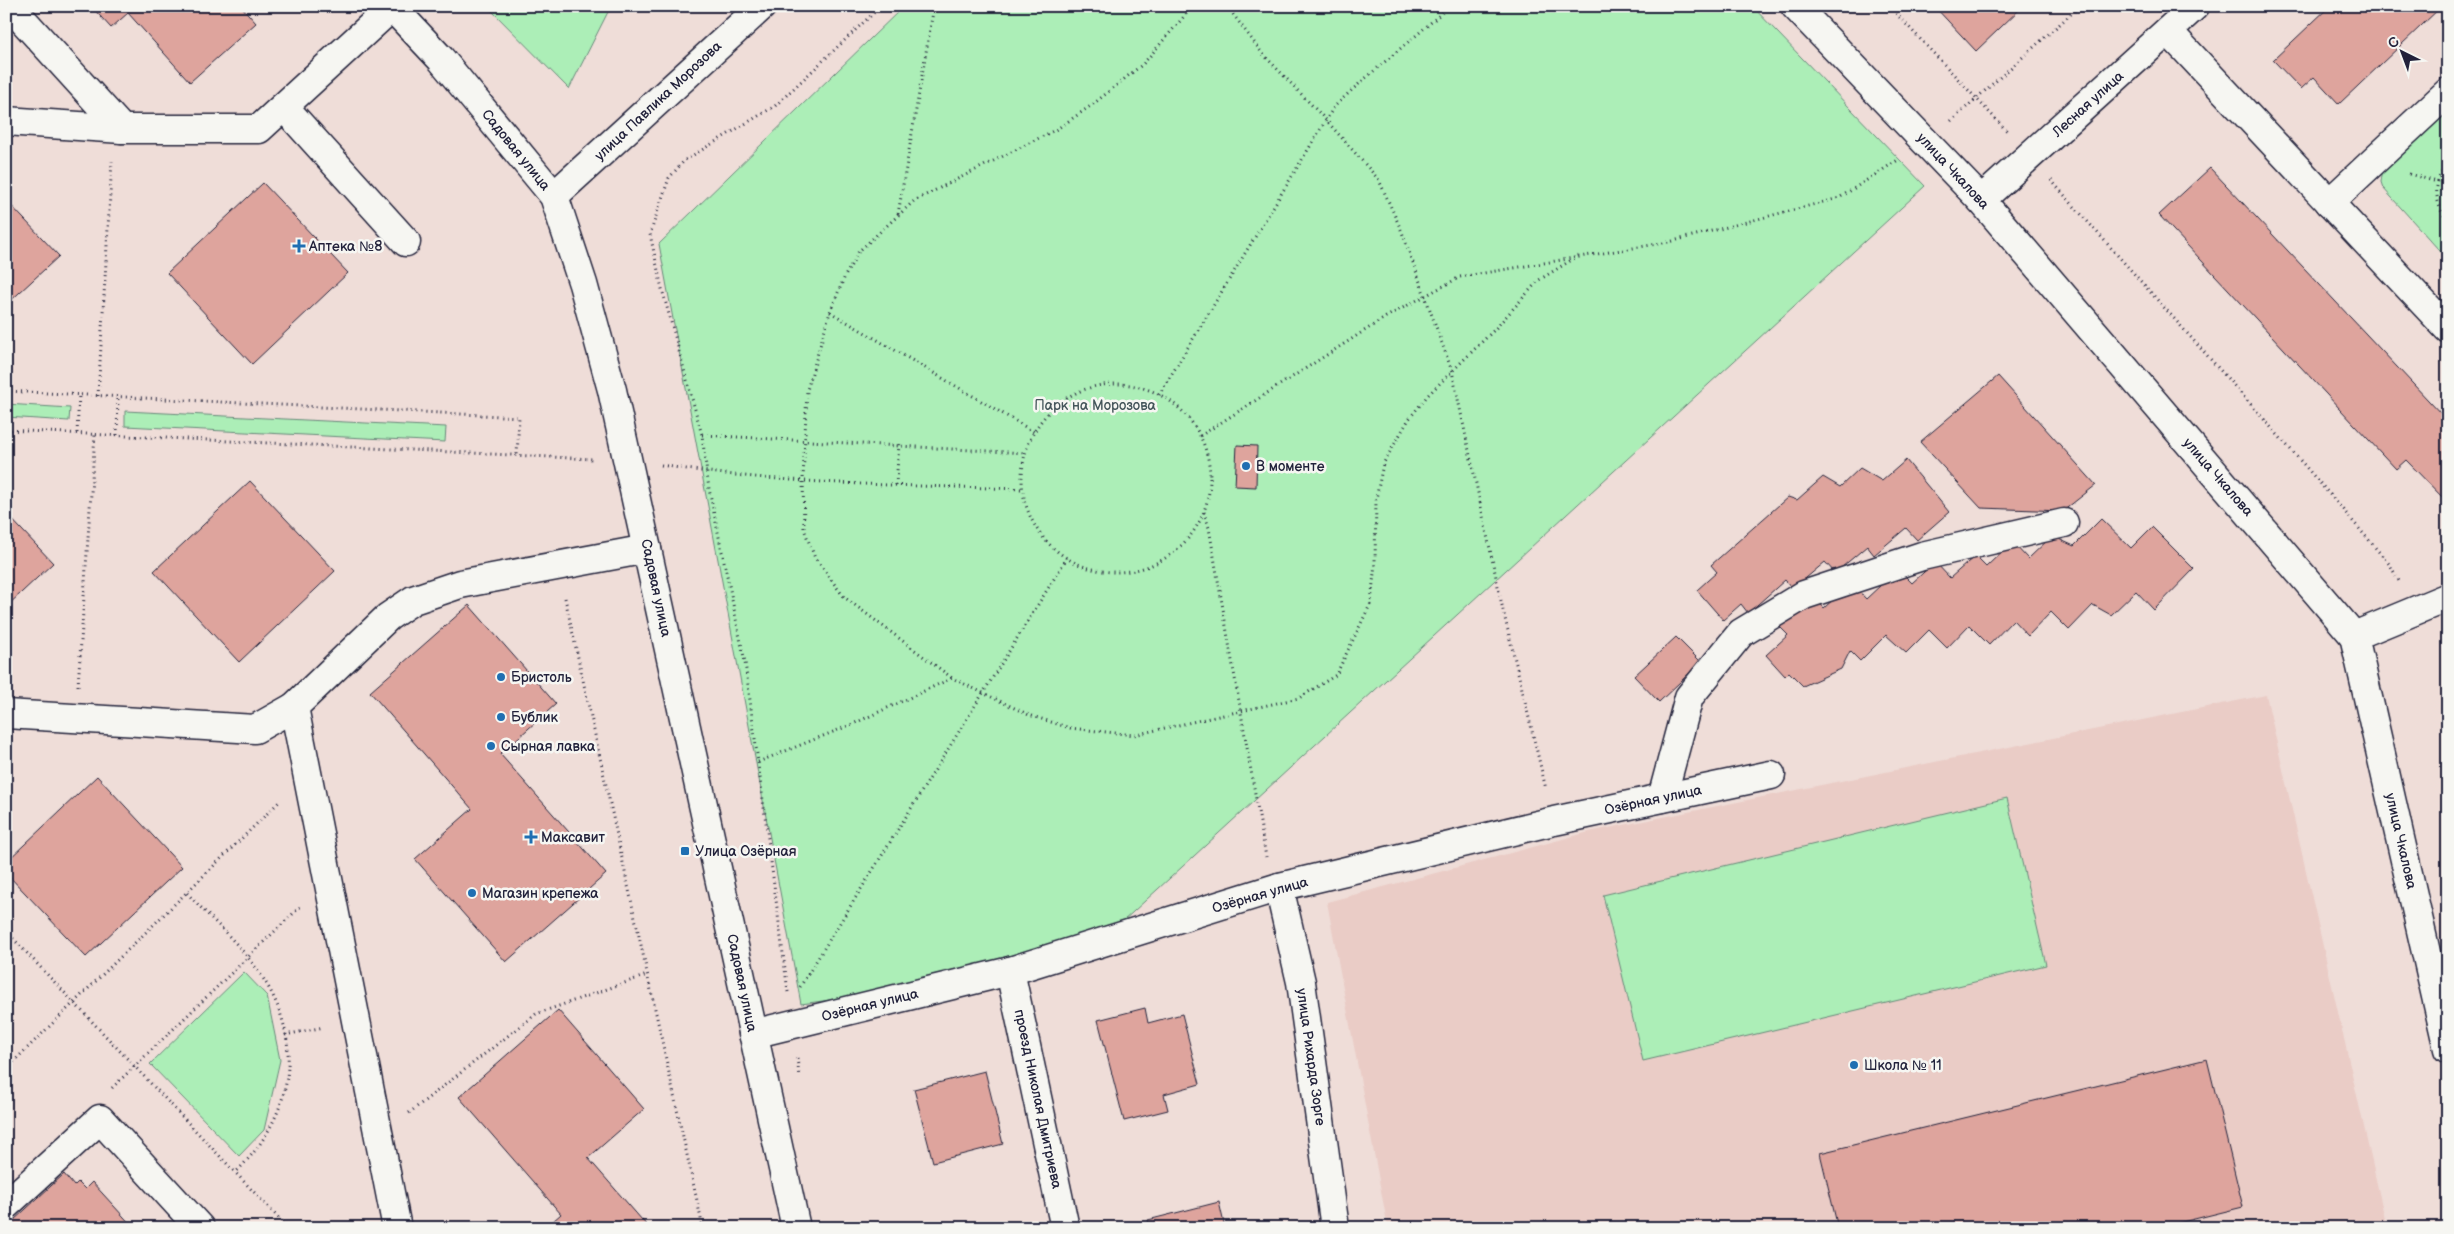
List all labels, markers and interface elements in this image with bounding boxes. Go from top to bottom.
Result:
north arrow [2376,28,2426,78]
text: С [2384,33,2403,52]
street label: улица Павлика Морозова [591,37,726,164]
street label: Лесная улица [2048,67,2128,141]
street label: Садовая улица [478,106,554,195]
street label: улица Чкалова [1913,129,1993,213]
place label: Аптека №8 [308,238,382,255]
marker: Аптека №8 [293,240,305,252]
park label: Парк на Морозова [1034,397,1157,414]
street label: улица Чкалова [2179,434,2257,520]
place label: В моменте [1256,458,1325,475]
marker: В моменте [1240,460,1252,472]
street label: Садовая улица [637,538,675,639]
place label: Бристоль [511,669,572,686]
marker: Бристоль [495,671,507,683]
place label: Бублик [511,709,559,726]
marker: Бублик [495,711,507,723]
place label: Сырная лавка [501,738,596,755]
marker: Сырная лавка [485,740,497,752]
street label: Озёрная улица [1603,781,1704,819]
street label: улица Чкалова [2382,791,2420,891]
place label: Максавит [541,829,605,846]
marker: Максавит [525,831,537,843]
place label: Улица Озёрная [695,843,797,860]
marker: Улица Озёрная [679,845,691,857]
street label: Озёрная улица [1210,873,1311,917]
place label: Магазин крепежа [482,885,599,902]
marker: Магазин крепежа [466,887,478,899]
street label: Садовая улица [723,933,761,1034]
street label: Озёрная улица [820,985,921,1025]
street label: улица Рихарда Зорге [1293,987,1329,1127]
street label: проезд Николая Дмитриева [1011,1008,1065,1191]
place label: Школа № 11 [1864,1057,1942,1074]
marker: Школа № 11 [1848,1059,1860,1071]

